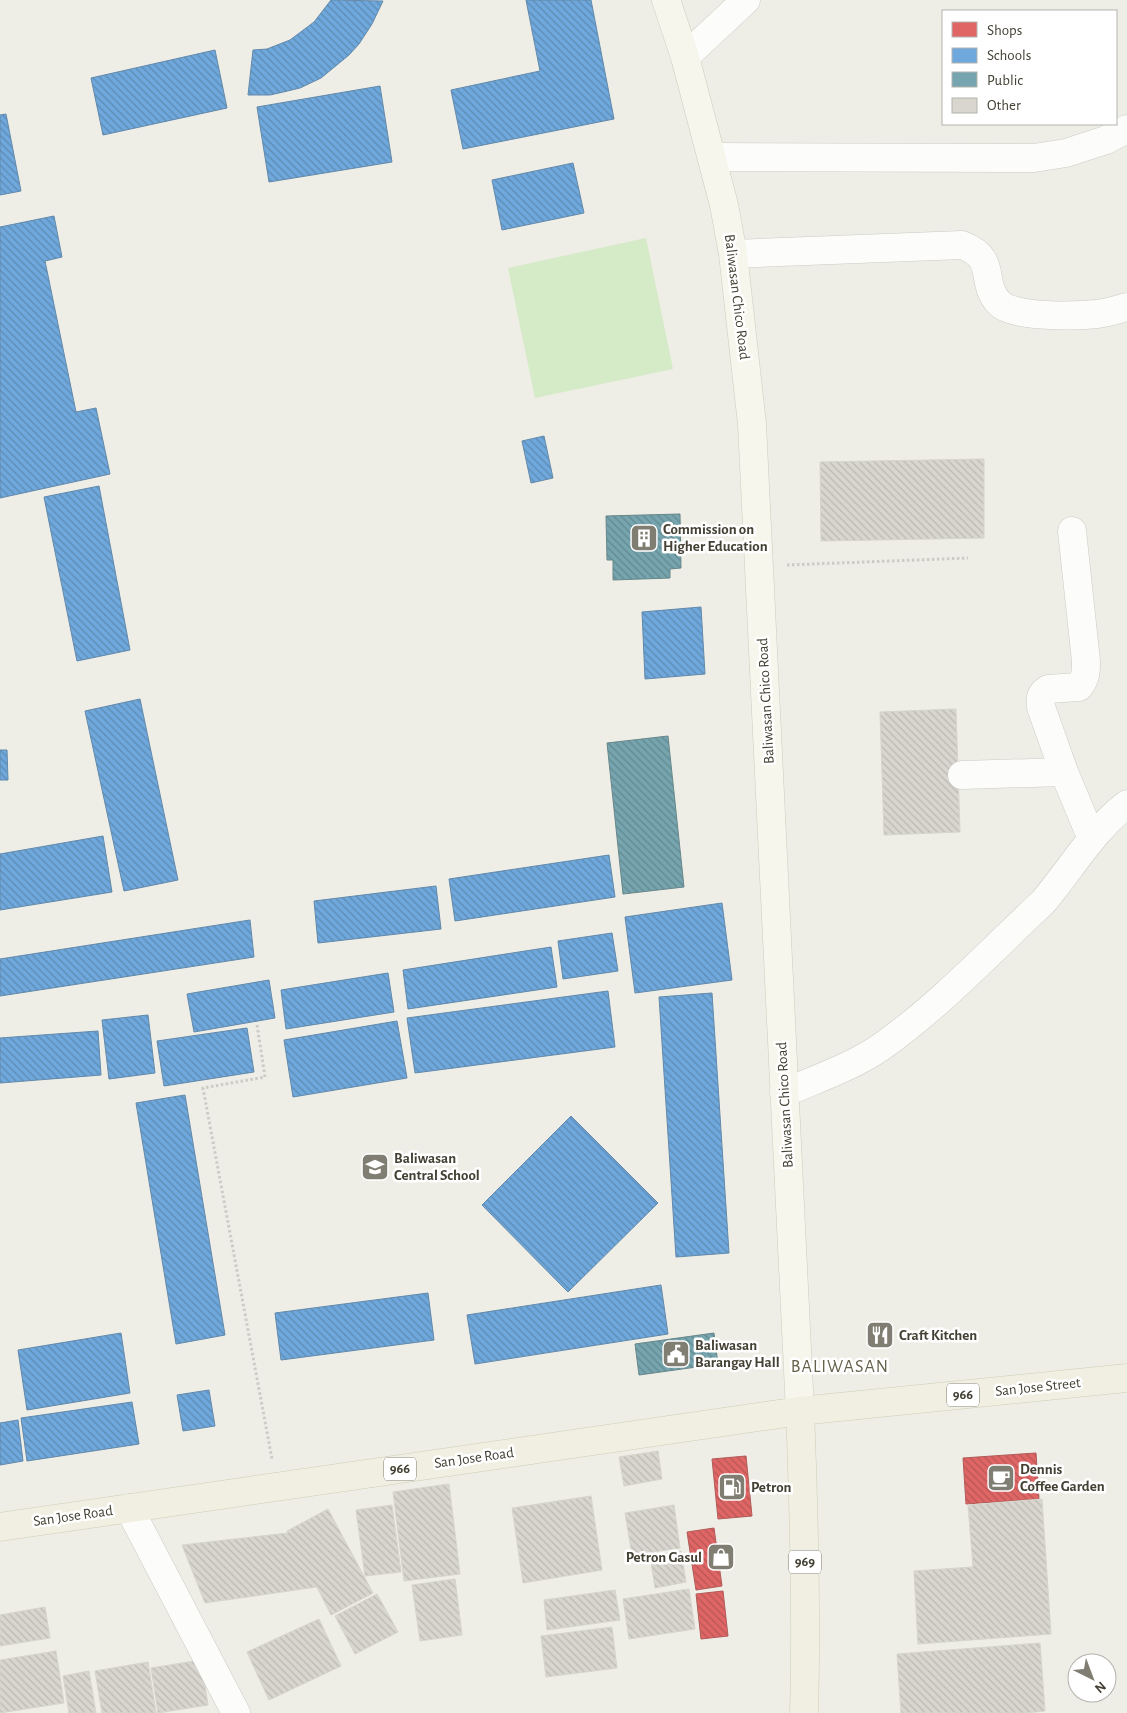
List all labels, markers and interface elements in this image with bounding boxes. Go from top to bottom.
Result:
legend [942,10,1117,125]
text: Shops [987,23,1022,38]
text: Schools [987,48,1031,63]
text: Public [987,73,1023,88]
text: Other [987,98,1021,113]
street label: Baliwasan Chico Road [722,233,752,361]
place label: Commission on Higher Education [663,522,768,554]
building icon: Commission on Higher Education [629,523,659,553]
street label: Baliwasan Chico Road [755,637,777,764]
street label: Baliwasan Chico Road [774,1041,796,1168]
place label: Baliwasan Central School [394,1151,480,1183]
school or university icon: Baliwasan Central School [360,1152,390,1182]
restaurant icon: Craft Kitchen [865,1320,895,1350]
place label: Craft Kitchen [899,1328,977,1343]
place label: Baliwasan Barangay Hall [695,1338,780,1370]
public building icon: Baliwasan Barangay Hall [661,1339,691,1369]
district label: BALIWASAN [791,1358,889,1376]
street label: San Jose Street [995,1375,1082,1399]
road number: 966 [947,1384,979,1406]
street label: San Jose Road [433,1445,515,1471]
road number: 966 [384,1458,416,1480]
place label: Dennis Coffee Garden [1020,1462,1105,1494]
cafe icon: Dennis Coffee Garden [986,1463,1016,1493]
fuel station icon: Petron [717,1472,747,1502]
place label: Petron [751,1480,792,1495]
street label: San Jose Road [32,1503,114,1529]
shop icon: Petron Gasul [706,1542,736,1572]
place label: Petron Gasul [626,1550,702,1565]
road number: 969 [789,1550,821,1574]
north arrow [1067,1653,1117,1703]
text: N [1092,1678,1108,1695]

